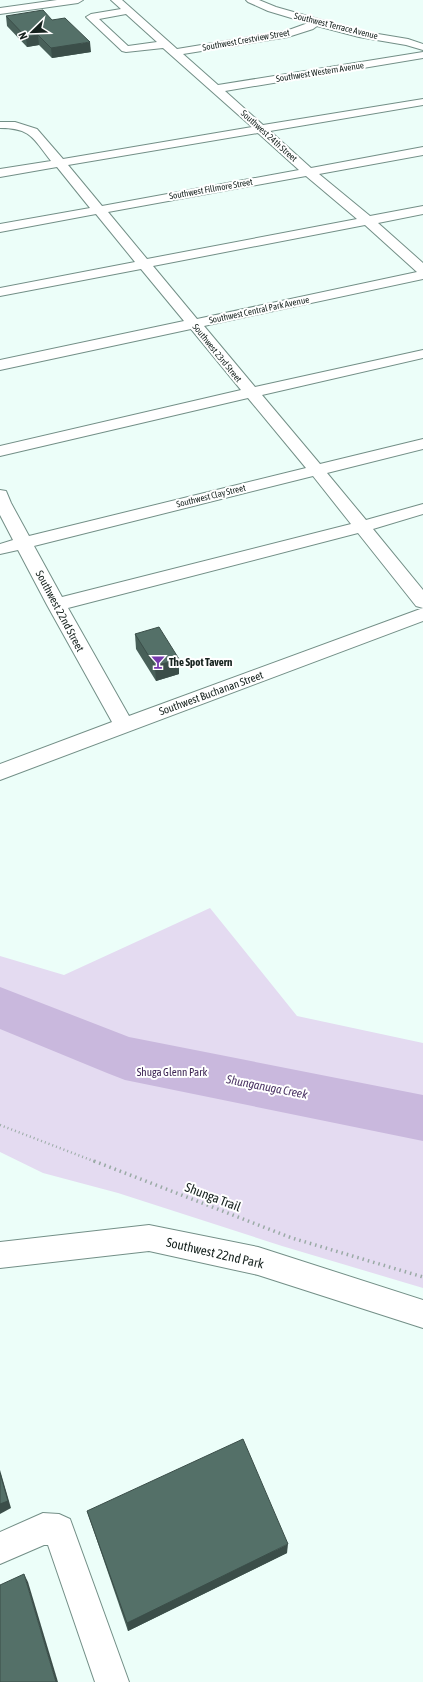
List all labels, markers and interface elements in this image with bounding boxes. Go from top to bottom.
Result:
street label: Southwest Terrace Avenue [293,11,379,41]
north arrow [12,12,52,52]
street label: Southwest Crestview Street [202,27,291,53]
text: N [16,31,30,41]
street label: Southwest Western Avenue [275,60,365,84]
street label: Southwest 24th Street [239,108,299,164]
street label: Southwest Fillmore Street [168,177,254,201]
street label: Southwest Central Park Avenue [208,294,310,326]
street label: Southwest 23rd Street [190,322,244,384]
street label: Southwest Clay Street [175,482,247,509]
street label: Southwest 22nd Street [34,568,86,654]
bar icon: The Spot Tavern [150,654,166,670]
place label: The Spot Tavern [169,656,232,668]
street label: Southwest Buchanan Street [157,669,265,717]
park label: Shuga Glenn Park [137,1066,207,1078]
water label: Shunganuga Creek [224,1072,309,1102]
street label: Shunga Trail [183,1180,244,1215]
street label: Southwest 22nd Park [165,1234,266,1272]

